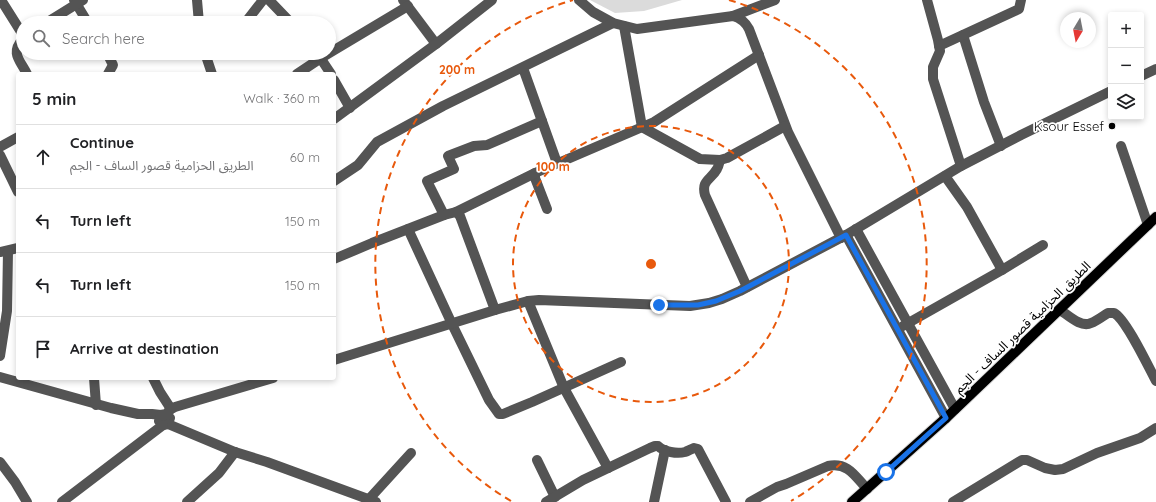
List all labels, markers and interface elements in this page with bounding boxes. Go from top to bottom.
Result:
north arrow [1060,12,1096,48]
map controls [1108,12,1144,120]
button: + [1108,12,1144,48]
search box [16,16,336,60]
icon: search [30,27,52,49]
text: Search here [62,29,145,48]
button: − [1108,48,1144,84]
text: 200 m [439,62,475,77]
button: layers [1108,84,1144,120]
text: 5 min [32,88,76,109]
text: Walk · 360 m [243,90,320,106]
place label: Ksour Essef [1034,118,1104,134]
marker: Ksour Essef [1107,121,1117,131]
text: Continue [70,133,134,152]
icon: ahead [32,146,54,168]
text: 60 m [290,149,320,165]
text: الطريق الحزامية قصور الساف - الجم [70,157,254,173]
text: 100 m [536,159,570,174]
icon: left [32,210,54,232]
text: Turn left [70,211,132,230]
text: 150 m [285,213,320,229]
centre of rings [644,257,658,271]
street label: الطريق الحزامية قصور الساف - الجم [950,257,1096,399]
icon: left [32,274,54,296]
text: Turn left [70,275,132,294]
text: 150 m [285,277,320,293]
route end [650,296,668,314]
icon: arrive [32,338,54,360]
text: Arrive at destination [70,339,219,358]
route start [877,463,895,481]

